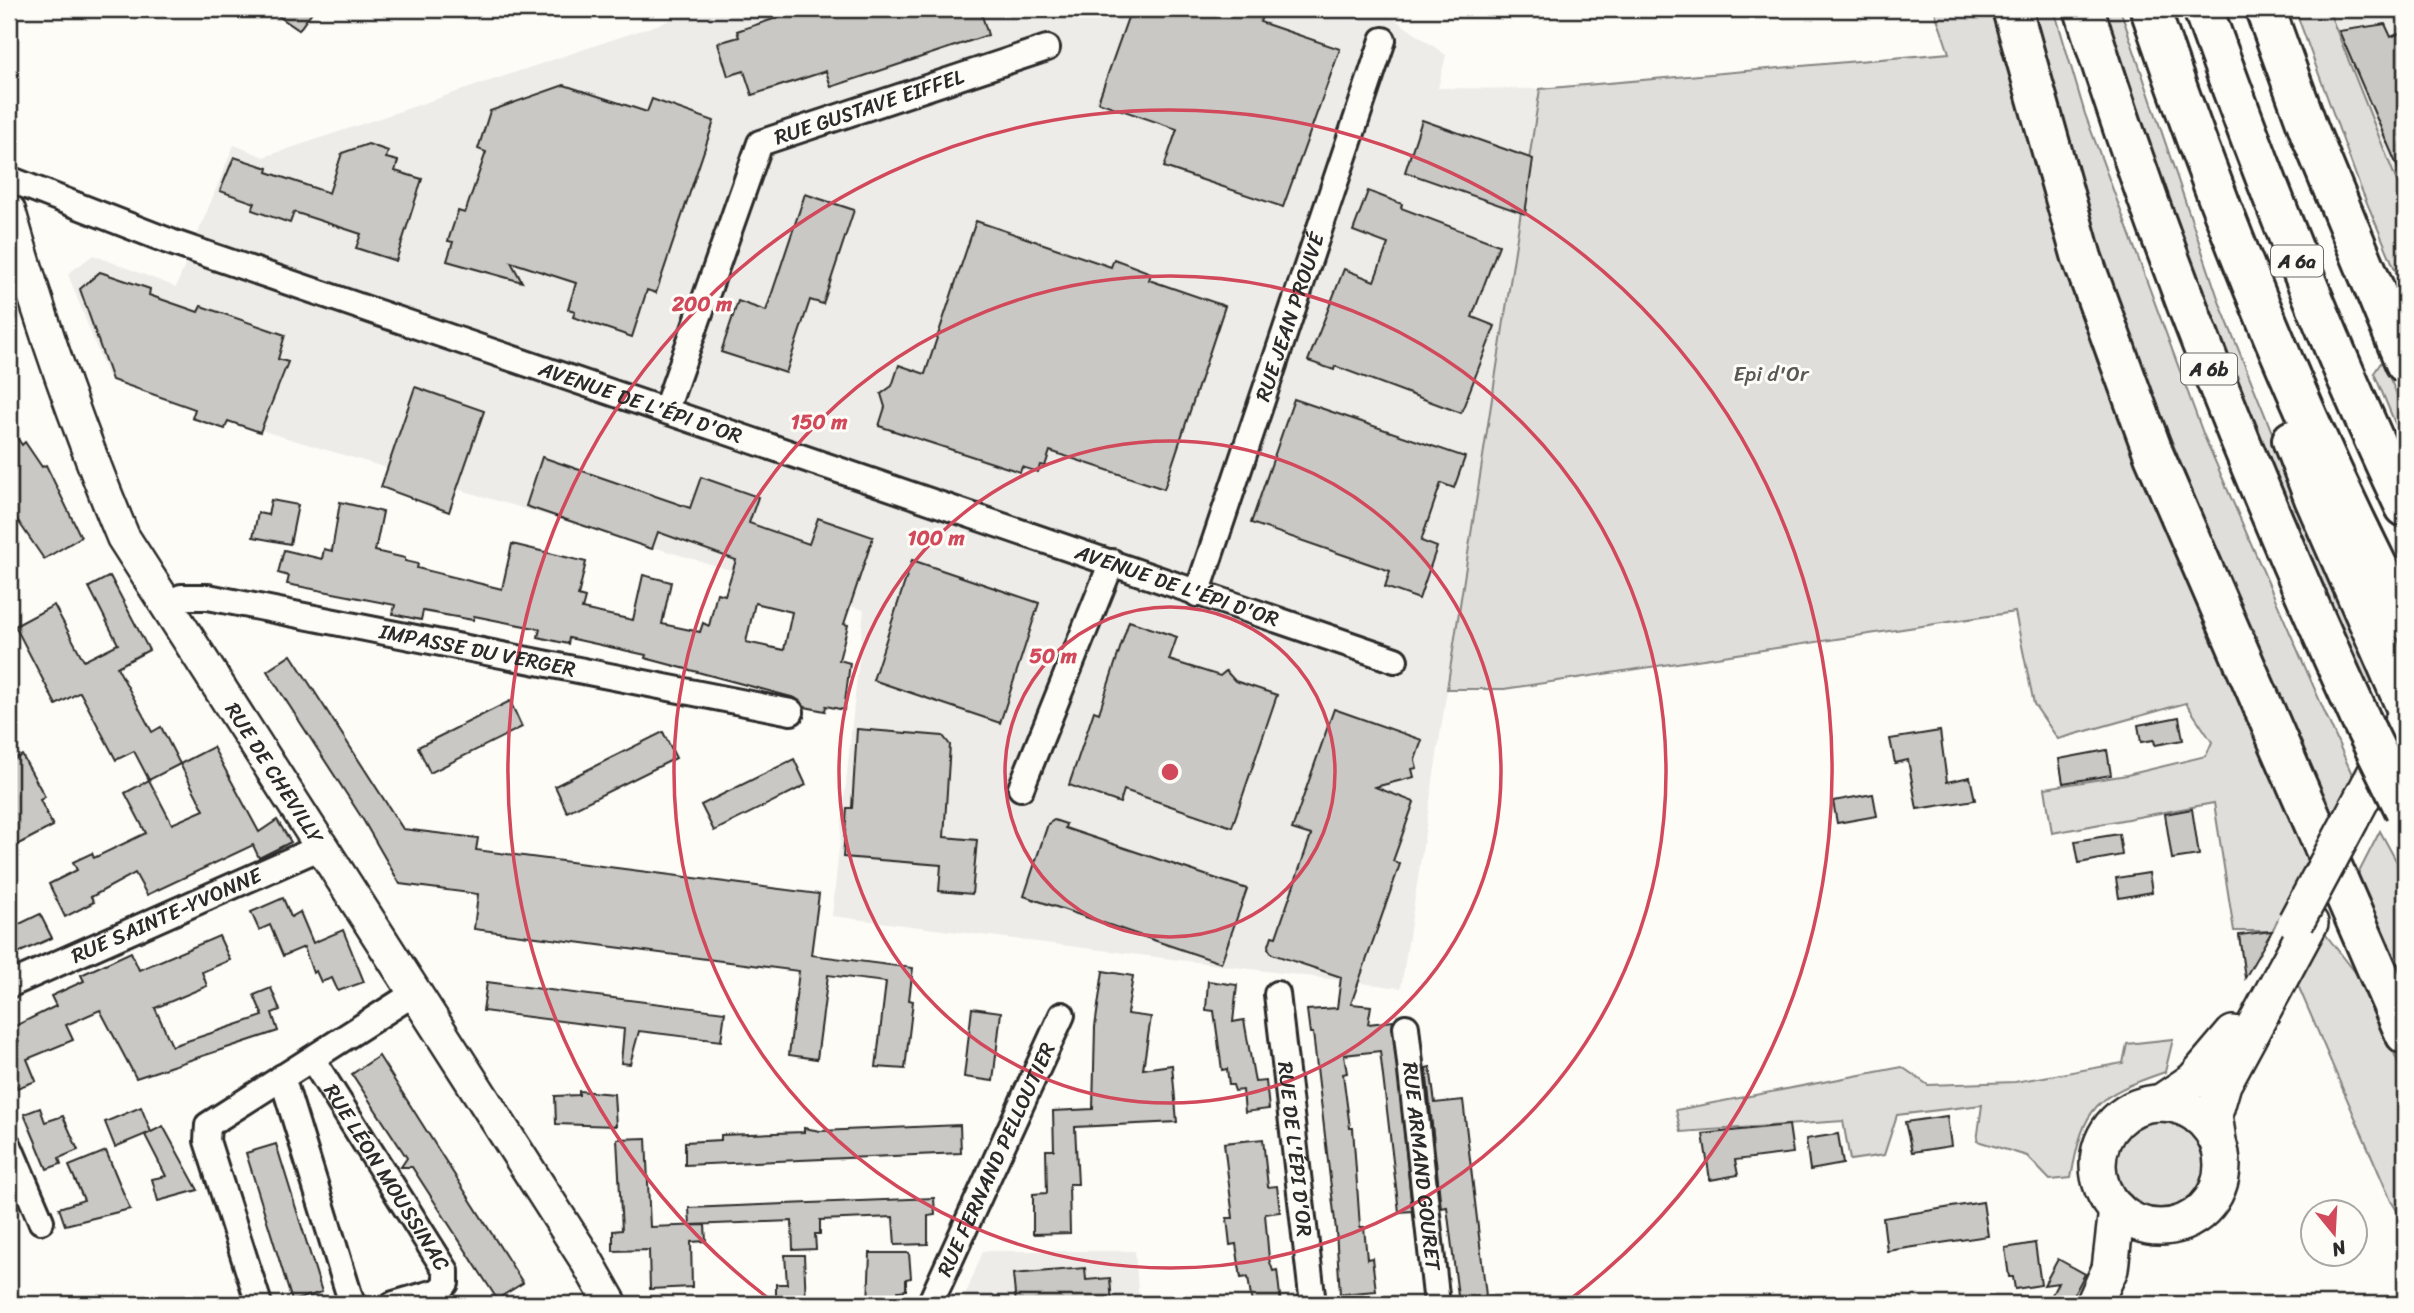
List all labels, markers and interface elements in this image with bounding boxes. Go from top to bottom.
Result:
street label: RUE GUSTAVE EIFFEL [769,58,969,156]
street label: RUE JEAN PROUVÉ [1244,226,1336,407]
road number: A 6a [2271,246,2323,276]
text: 200 m [671,285,733,323]
street label: AVENUE DE L'ÉPI D'OR [533,350,748,455]
road number: A 6b [2181,354,2237,384]
park label: Epi d'Or [1733,355,1810,393]
text: 150 m [791,403,848,441]
text: 100 m [907,519,965,557]
street label: AVENUE DE L'ÉPI D'OR [1069,533,1284,638]
street label: IMPASSE DU VERGER [375,612,579,688]
text: 50 m [1029,637,1078,675]
street label: RUE DE CHEVILLY [214,694,335,853]
centre of rings [1158,760,1182,784]
street label: RUE SAINTE-YVONNE [65,856,269,974]
street label: RUE FERNAND PELLOUTIER [926,1036,1066,1283]
street label: RUE DE L'ÉPI D'OR [1266,1059,1324,1238]
street label: RUE ARMAND GOURET [1391,1060,1452,1274]
street label: RUE LÉON MOUSSINAC [313,1076,461,1279]
north arrow [2298,1198,2368,1268]
text: N [2327,1231,2351,1267]

